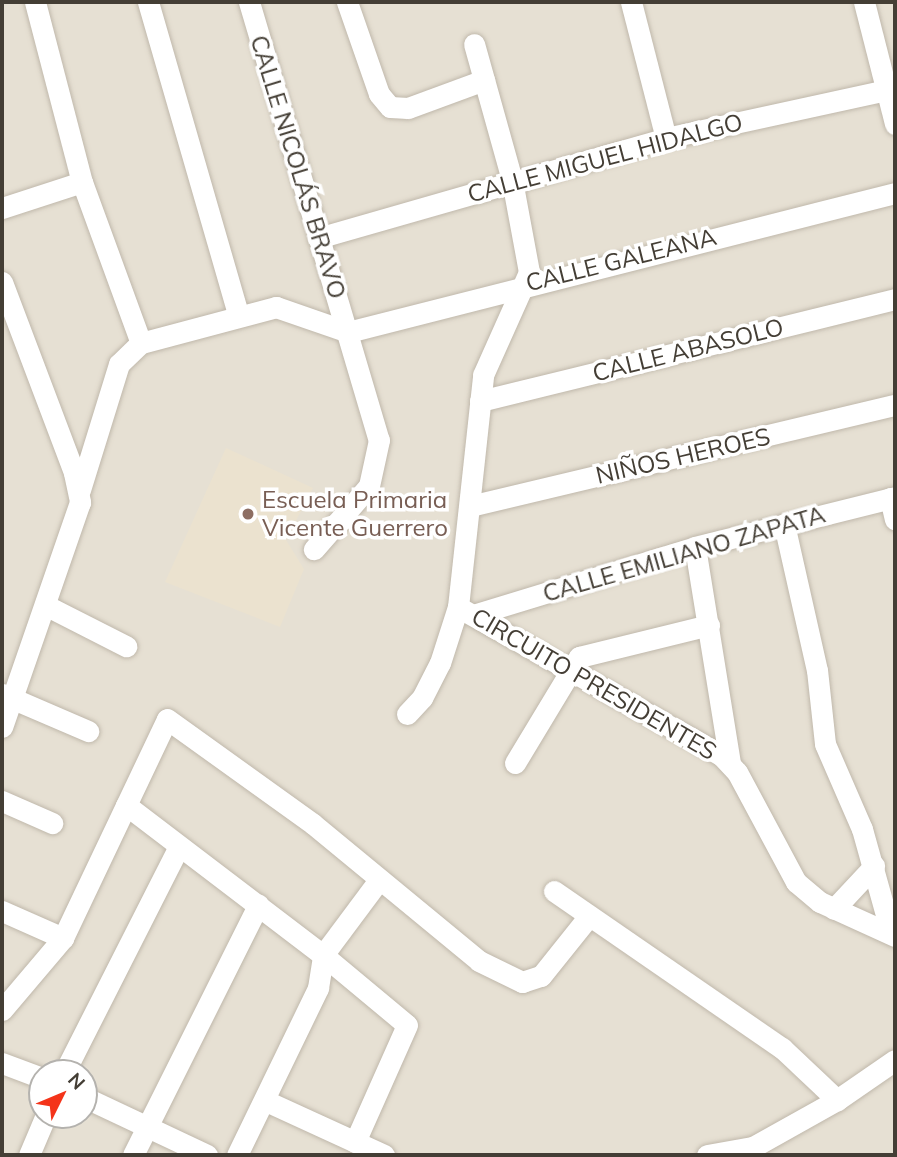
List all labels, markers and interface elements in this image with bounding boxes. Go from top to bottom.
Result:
street label: CALLE NICOLÁS BRAVO [244,32,352,302]
street label: CALLE MIGUEL HIDALGO [464,107,746,209]
street label: CALLE GALEANA [523,222,719,298]
street label: CALLE ABASOLO [590,312,786,388]
street label: NIÑOS HEROES [593,422,773,490]
place label: Escuela Primaria Vicente Guerrero [262,486,448,542]
street label: CALLE EMILIANO ZAPATA [539,500,829,608]
marker: Escuela Primaria Vicente Guerrero [240,506,256,522]
street label: CIRCUITO PRESIDENTES [466,602,722,766]
north arrow [28,1059,98,1129]
text: N [63,1068,91,1094]

